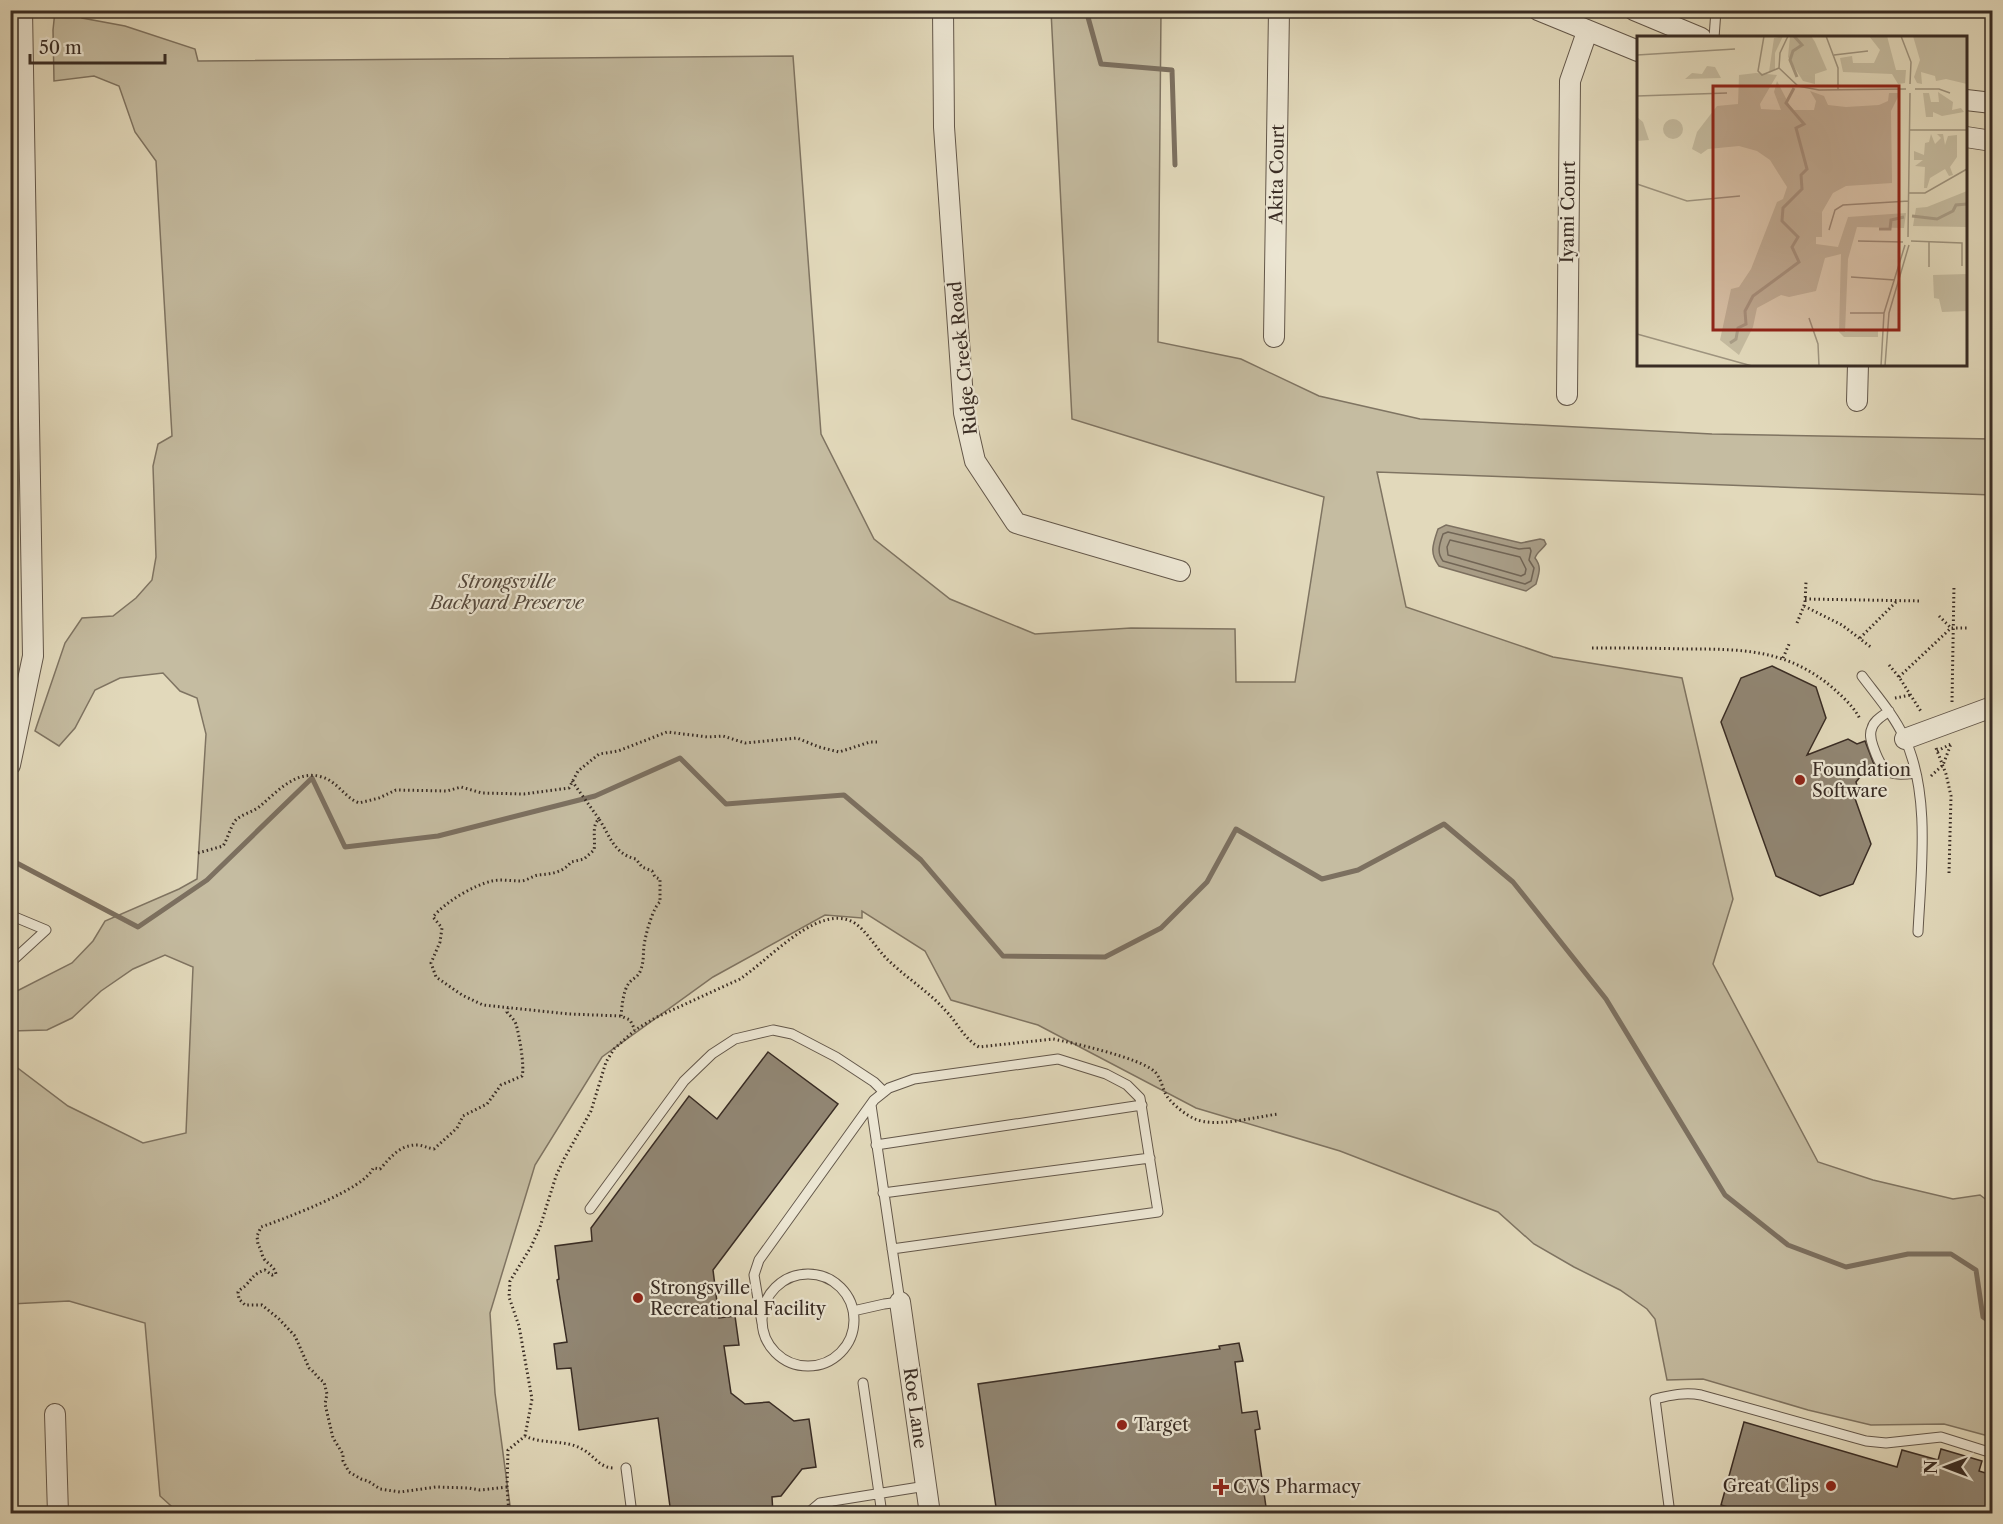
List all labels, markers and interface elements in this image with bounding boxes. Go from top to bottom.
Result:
scale bar [30,27,165,65]
inset map [1637,36,1967,366]
text: 50 m [39,37,82,59]
street label: Akita Court [1265,123,1289,225]
street label: Iyami Court [1556,160,1580,263]
street label: Ridge Creek Road [944,280,982,436]
park label: Strongsville Backyard Preserve [428,571,585,614]
place label: Foundation Software [1812,759,1911,802]
marker: Foundation Software [1793,773,1807,787]
place label: Strongsville Recreational Facility [650,1277,827,1320]
marker: Strongsville Recreational Facility [631,1291,645,1305]
street label: Roe Lane [898,1366,932,1450]
place label: Target [1134,1414,1189,1436]
marker: Target [1115,1418,1129,1432]
north arrow [1916,1437,1976,1497]
text: N [1921,1460,1941,1474]
place label: Great Clips [1723,1475,1819,1497]
place label: CVS Pharmacy [1233,1476,1362,1498]
marker: Great Clips [1824,1479,1838,1493]
marker: CVS Pharmacy [1214,1480,1228,1494]

